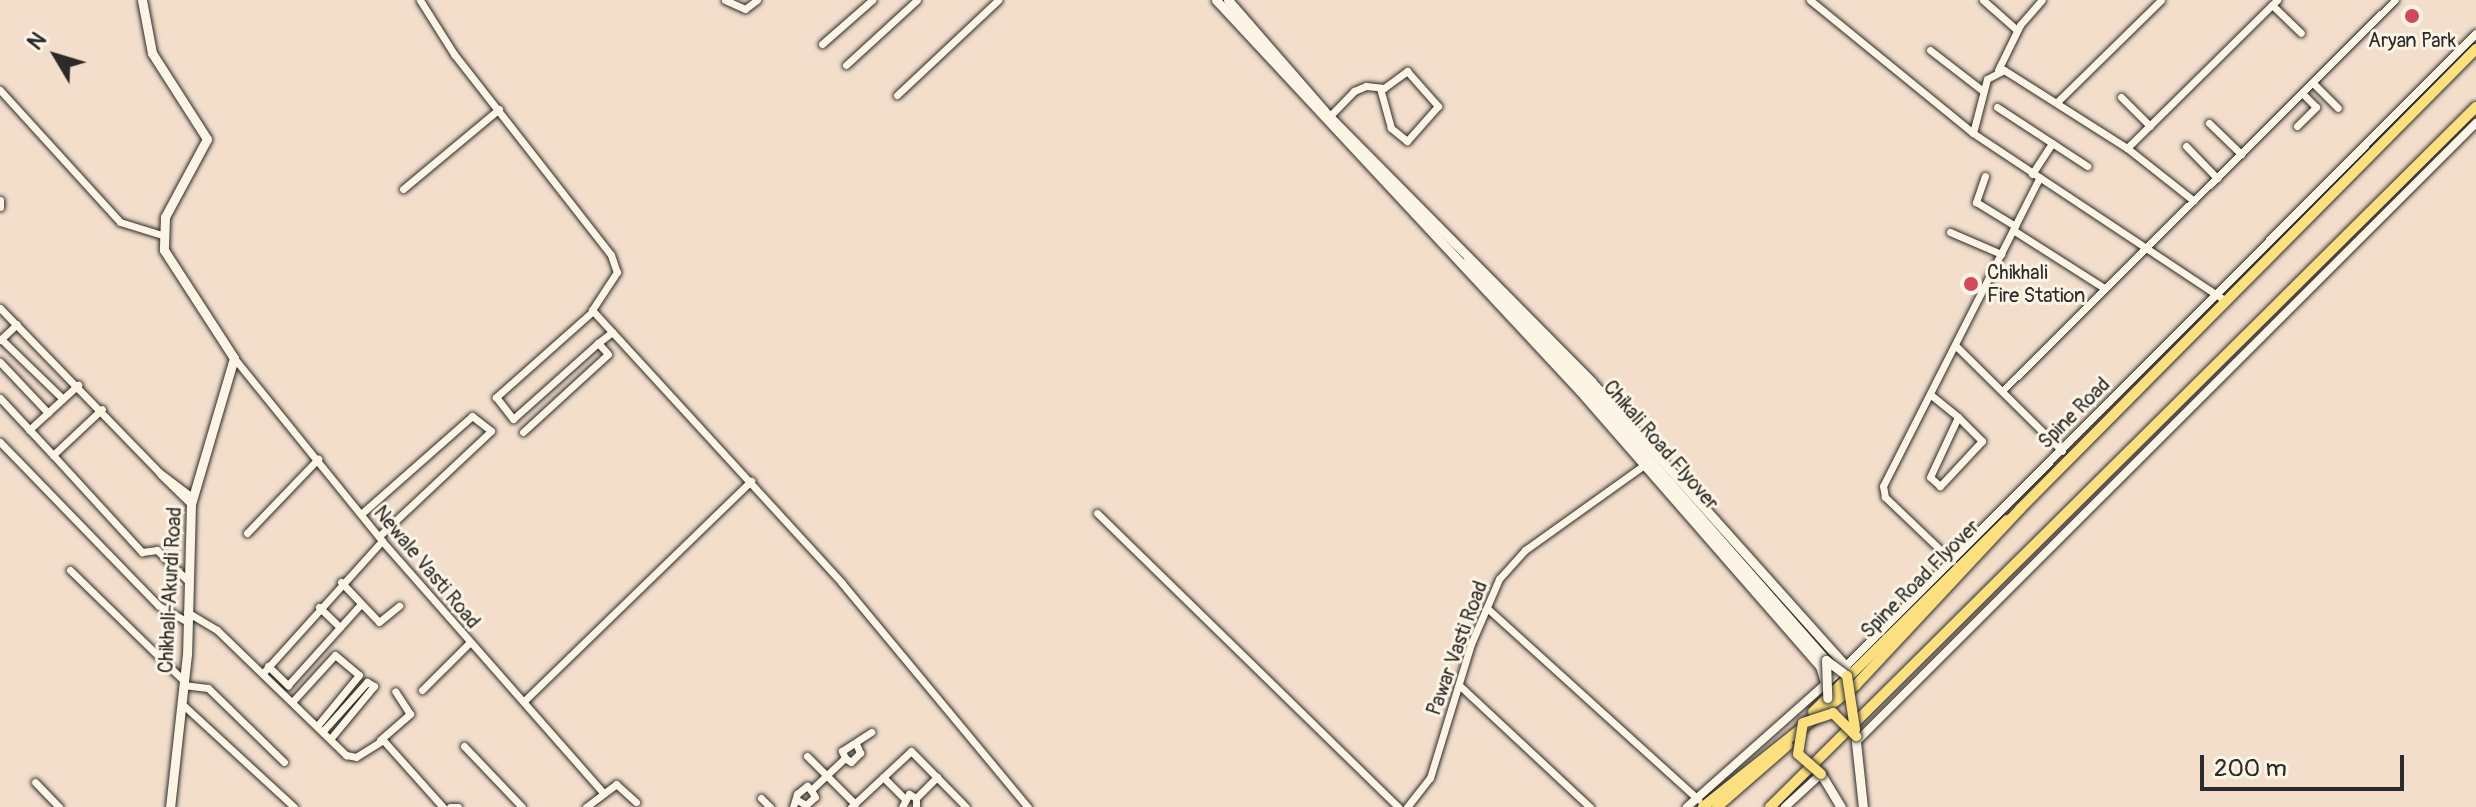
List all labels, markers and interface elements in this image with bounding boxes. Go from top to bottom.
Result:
marker: Aryan Park [2403,7,2421,25]
north arrow [16,16,96,96]
text: N [21,27,53,56]
place label: Aryan Park [2368,28,2456,52]
place label: Chikhali Fire Station [1987,260,2085,307]
marker: Chikhali Fire Station [1962,275,1980,293]
street label: Spine Road [2033,372,2115,454]
street label: Chikali Road Flyover [1598,375,1724,515]
street label: Newale Vasti Road [369,501,485,633]
street label: Chikhali-Akurdi Road [154,506,186,674]
street label: Spine Road Flyover [1856,515,1984,643]
street label: Pawar Vasti Road [1422,577,1492,719]
scale bar [2204,739,2408,789]
text: 200 m [2214,754,2287,783]

